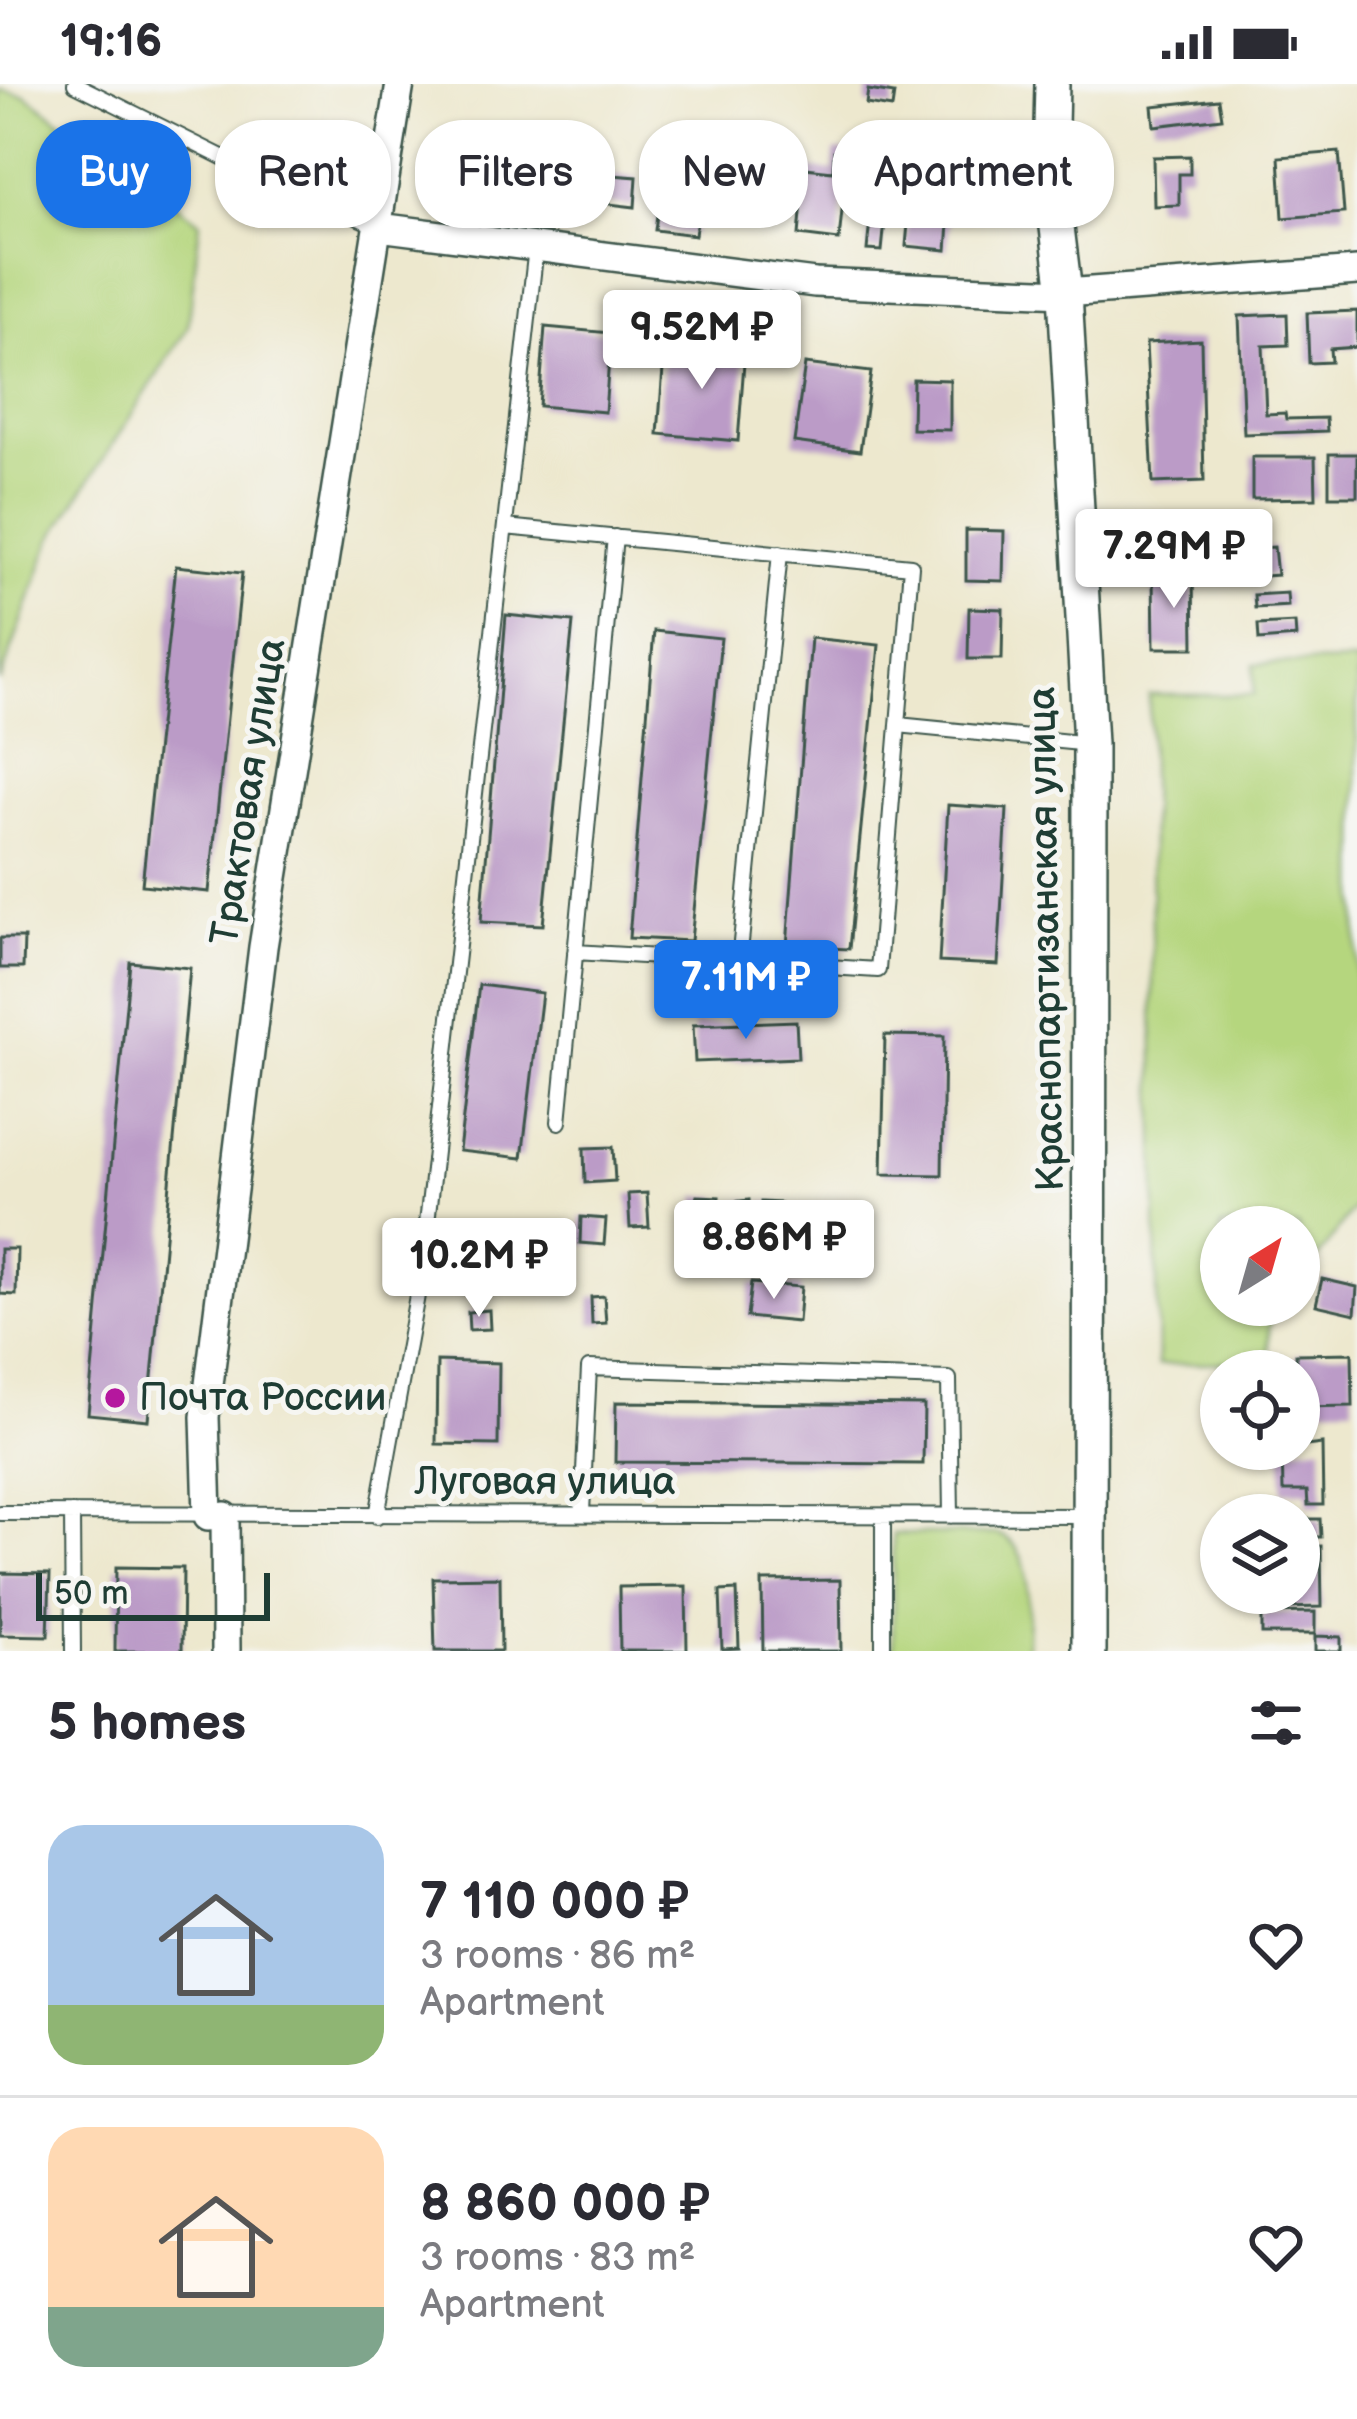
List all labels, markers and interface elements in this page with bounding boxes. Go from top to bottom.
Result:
text: 19:16 [60,15,162,70]
chip: Buy [36,120,191,228]
chip: Rent [215,120,391,228]
chip: Filters [415,120,615,228]
chip: New [639,120,808,228]
chip: Apartment [832,120,1114,228]
pin: 9.52M ₽ [591,290,813,392]
text: 9.52M ₽ [630,305,774,352]
pin: 7.29M ₽ [1063,509,1285,611]
text: 7.29M ₽ [1102,524,1246,571]
street label: Трактовая улица [202,635,296,949]
street label: Краснопартизанская улица [1019,686,1075,1192]
pin: 7.11M ₽ [635,940,857,1042]
text: 7.11M ₽ [681,955,811,1002]
pin: 8.86M ₽ [663,1200,885,1302]
north arrow [1200,1206,1320,1326]
map controls [1200,1206,1320,1614]
text: 8.86M ₽ [701,1215,847,1262]
pin: 10.2M ₽ [368,1218,590,1320]
text: 10.2M ₽ [409,1233,549,1280]
button: locate [1200,1350,1320,1470]
place label: Почта России [139,1375,387,1422]
marker: Почта России [102,1385,128,1411]
street label: Луговая улица [414,1459,675,1506]
button: layers [1200,1494,1320,1614]
scale bar [36,1567,270,1620]
text: 50 m [54,1574,129,1614]
icon: filters [1243,1690,1309,1756]
text: 5 homes [48,1693,246,1754]
text: 7 110 000 ₽ [420,1872,689,1933]
icon: home [144,1873,288,2017]
icon: heart [1243,1912,1309,1978]
text: 3 rooms · 86 m² [420,1933,695,1980]
text: Apartment [420,1980,604,2027]
text: 8 860 000 ₽ [420,2174,710,2235]
icon: home [144,2175,288,2319]
icon: heart [1243,2214,1309,2280]
text: 3 rooms · 83 m² [420,2235,695,2282]
text: Apartment [420,2282,604,2329]

